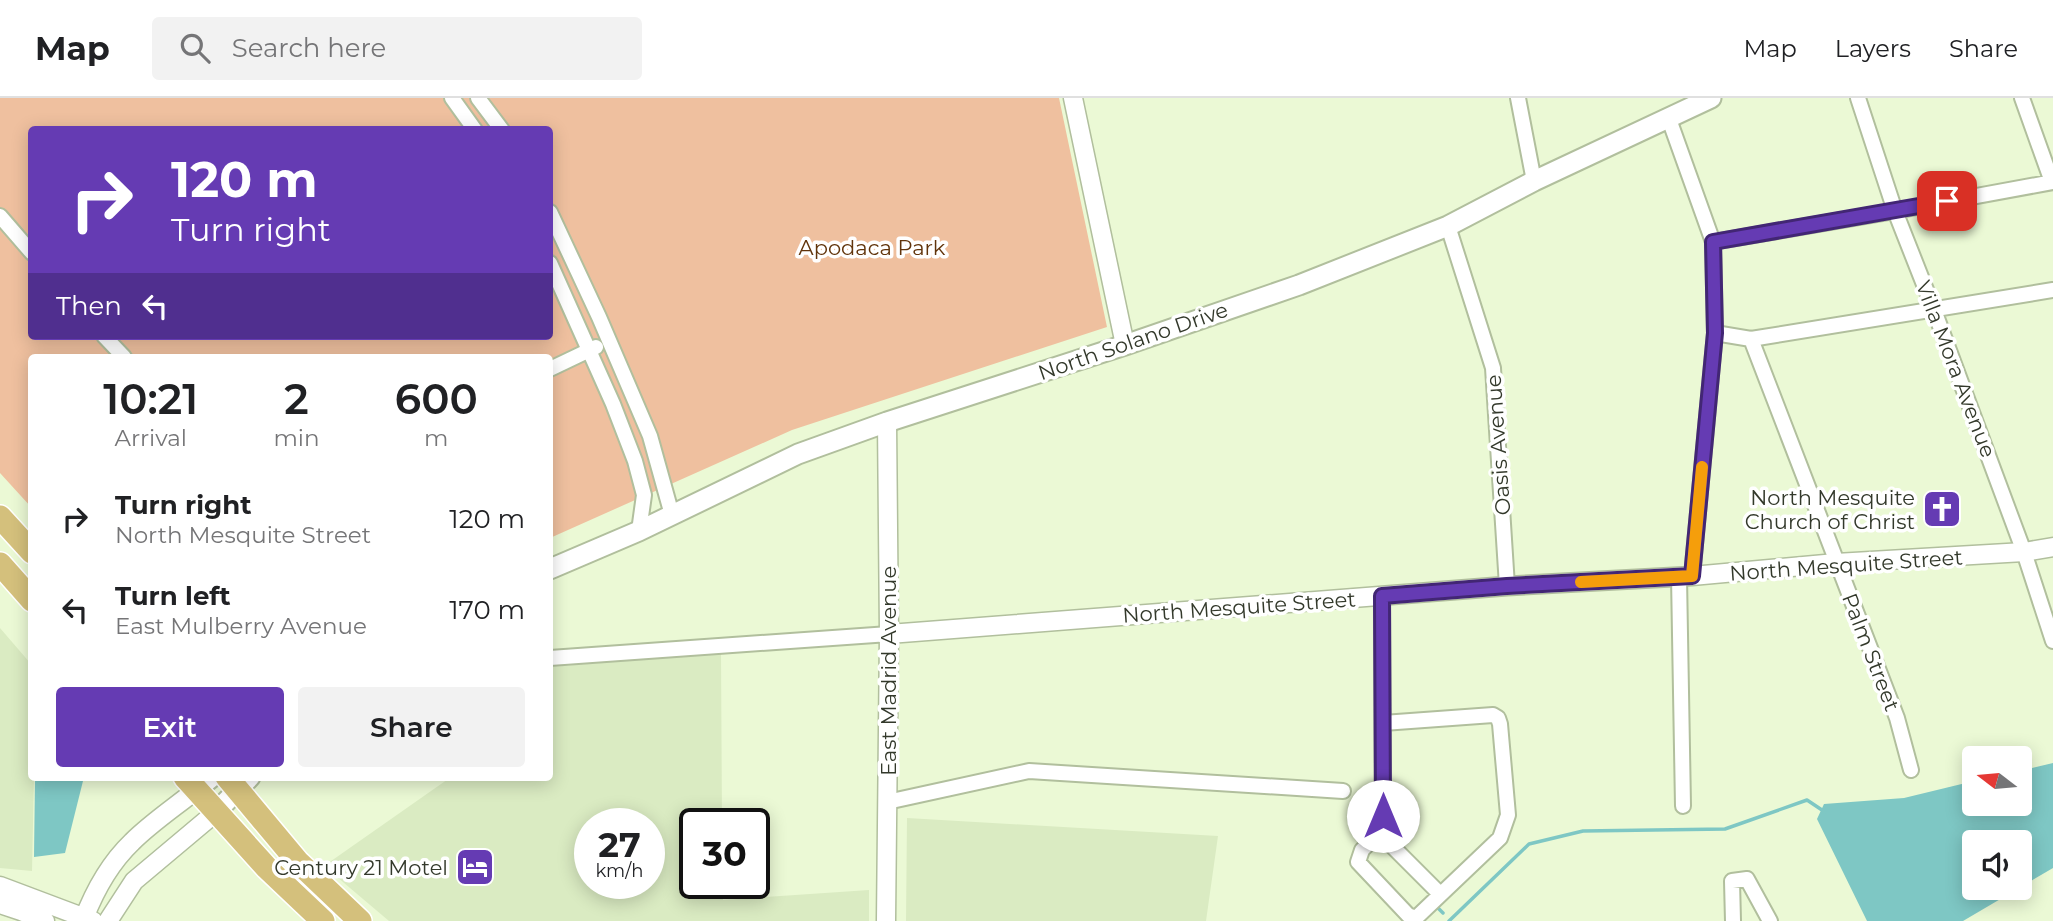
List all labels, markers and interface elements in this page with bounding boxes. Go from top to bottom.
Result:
search box [152,17,642,80]
text: Map [35,28,110,68]
icon: search [176,29,214,67]
text: Search here [232,32,386,64]
text: Map [1743,34,1797,63]
text: Layers [1835,34,1911,63]
text: Share [1949,34,2018,63]
text: 120 m [171,150,318,209]
icon: right [56,154,147,245]
pin [1917,171,1977,231]
icon: arrive [1928,182,1966,220]
text: Turn right [171,210,331,249]
park label: Apodaca Park [799,235,946,260]
street label: Villa Mora Avenue [1911,277,2001,461]
icon: left [136,287,174,325]
text: Then [56,290,122,322]
street label: North Solano Drive [1035,297,1231,385]
text: 10:21 [103,373,198,425]
text: 2 [284,373,309,425]
text: 600 [395,373,478,425]
street label: Oasis Avenue [1481,374,1515,516]
text: Arrival [114,424,187,452]
text: min [273,424,320,452]
text: m [424,424,449,452]
place label: North Mesquite Church of Christ [1745,485,1915,534]
church icon: North Mesquite Church of Christ [1921,488,1963,530]
text: Turn right [115,489,251,521]
icon: right [56,500,94,538]
text: 120 m [449,503,525,535]
text: North Mesquite Street [115,521,371,549]
street label: North Mesquite Street [1729,544,1963,586]
street label: East Madrid Avenue [876,566,901,776]
text: Turn left [115,580,231,612]
street label: North Mesquite Street [1122,586,1356,628]
street label: Palm Street [1837,590,1905,714]
icon: left [56,591,94,629]
text: 170 m [449,594,525,626]
text: East Mulberry Avenue [115,612,367,640]
button: Exit [56,687,284,767]
button: Share [298,687,525,767]
north arrow [1962,746,2032,816]
map controls [1962,746,2032,900]
position arrow [1346,779,1420,853]
speed limit sign: 30 [679,808,770,899]
text: 27 [598,823,641,866]
button: sound [1962,830,2032,900]
hotel icon: Century 21 Motel [454,846,496,888]
place label: Century 21 Motel [274,855,448,880]
text: km/h [595,860,644,882]

